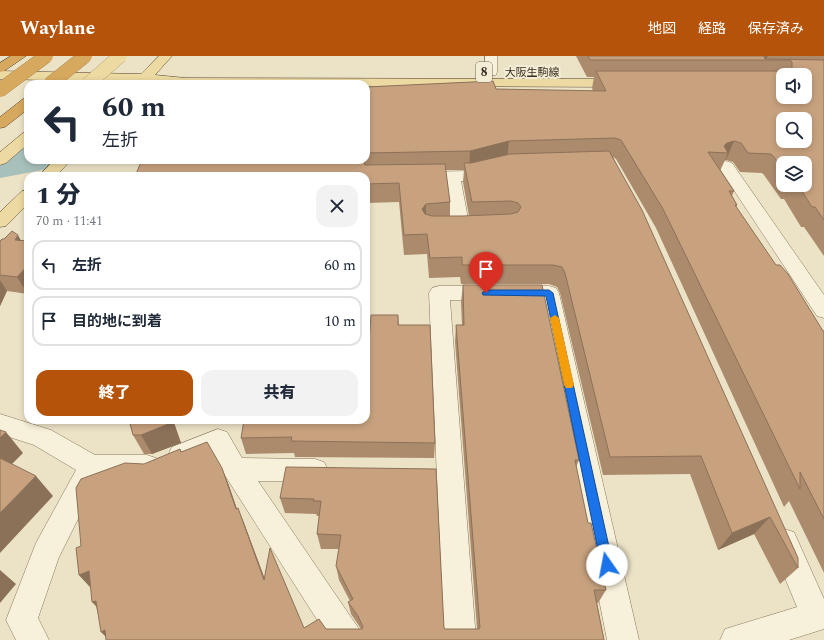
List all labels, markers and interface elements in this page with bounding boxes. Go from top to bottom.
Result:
text: Waylane [20,14,95,43]
text: 地図 [648,18,676,39]
text: 経路 [698,18,726,39]
text: 保存済み [748,18,804,39]
road number: 8 [476,62,492,82]
street label: 大阪生駒線 [505,64,560,81]
map controls [776,68,812,192]
button: sound [776,68,812,104]
text: 60 m [102,86,166,129]
icon: left [36,96,88,148]
button: search [776,112,812,148]
text: 左折 [102,127,138,154]
button: layers [776,156,812,192]
text: 1 分 [36,178,80,214]
button: close [316,185,358,227]
text: 70 m · 11:41 [36,211,102,231]
pin [469,252,503,293]
icon: left [38,254,60,276]
text: 左折 [72,254,102,277]
text: 60 m [324,254,356,277]
icon: arrive [475,258,497,280]
icon: arrive [38,310,60,332]
text: 目的地に到着 [72,310,162,333]
text: 10 m [324,310,356,333]
button: 終了 [36,370,193,416]
button: 共有 [201,370,358,416]
position arrow [586,544,628,586]

